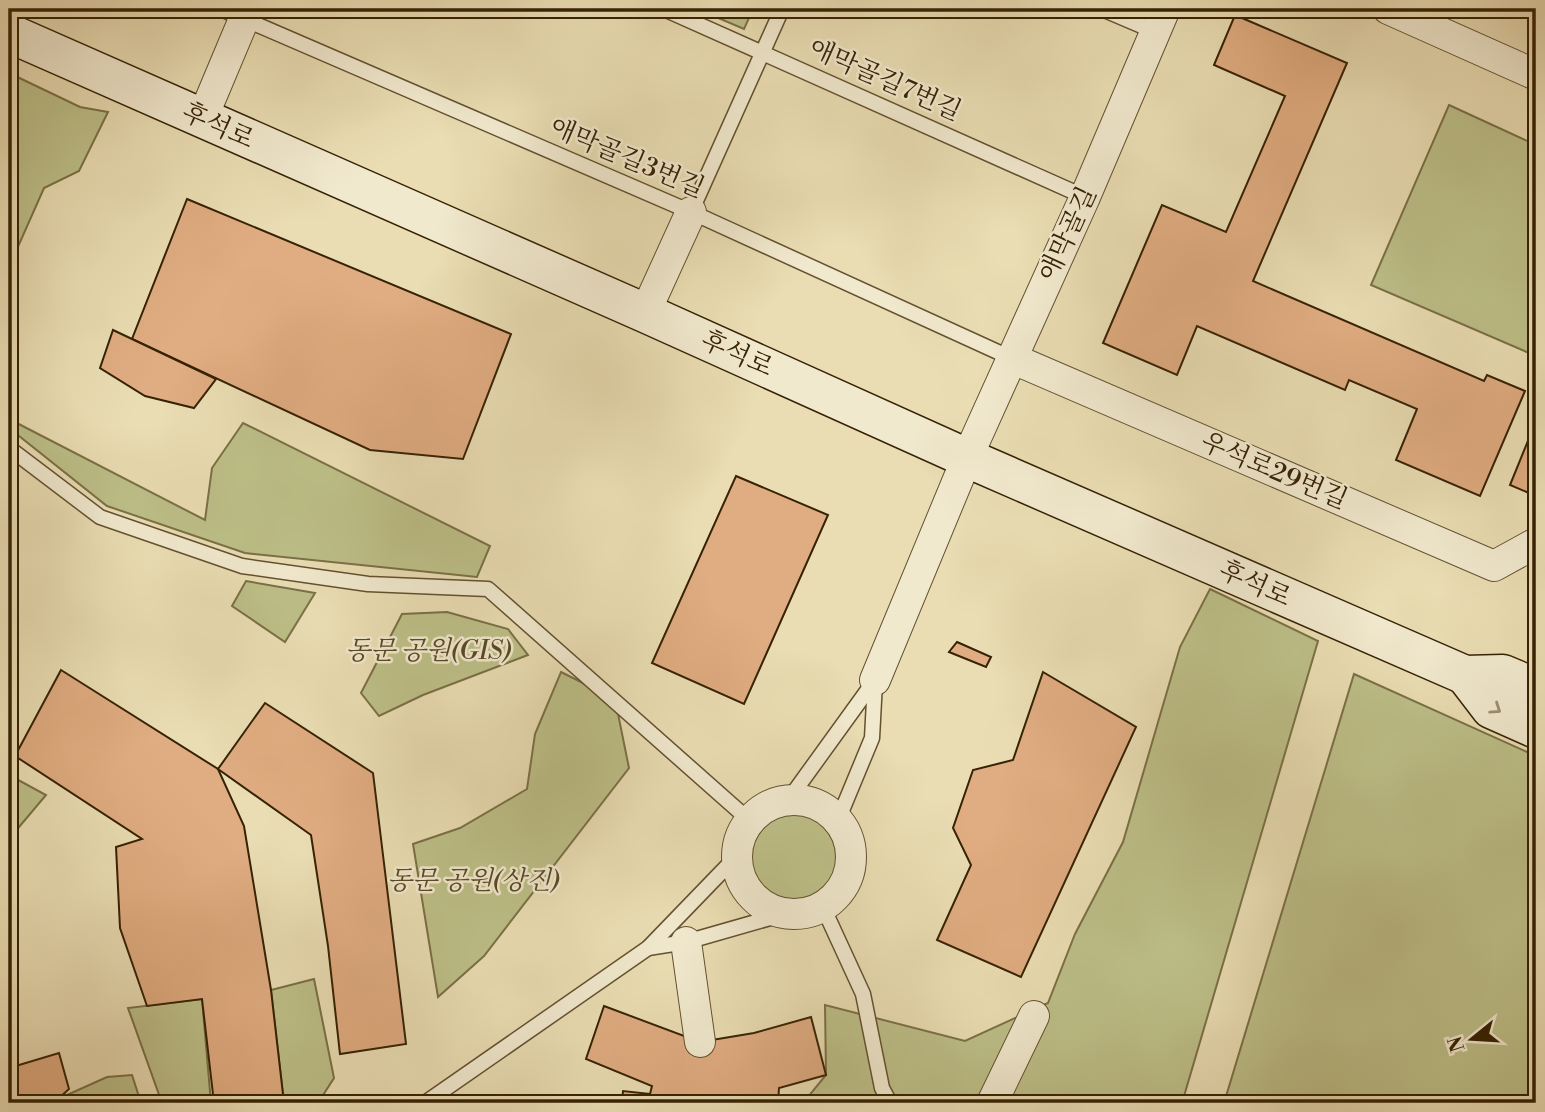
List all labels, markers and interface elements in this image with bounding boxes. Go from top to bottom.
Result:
street label: 애막골길7번길 [804,32,966,128]
street label: 후석로 [177,96,259,156]
street label: 애막골길3번길 [545,111,709,205]
street label: 애막골길 [1032,182,1104,286]
street label: 후석로 [696,324,778,384]
street label: 우석로29번길 [1196,426,1352,516]
street label: 후석로 [1214,554,1296,614]
park label: 동문 공원(GIS) [345,635,512,667]
one-way arrow [1488,701,1500,713]
park label: 동문 공원(상진) [387,865,560,897]
north arrow [1436,1004,1506,1074]
text: N [1443,1033,1471,1055]

